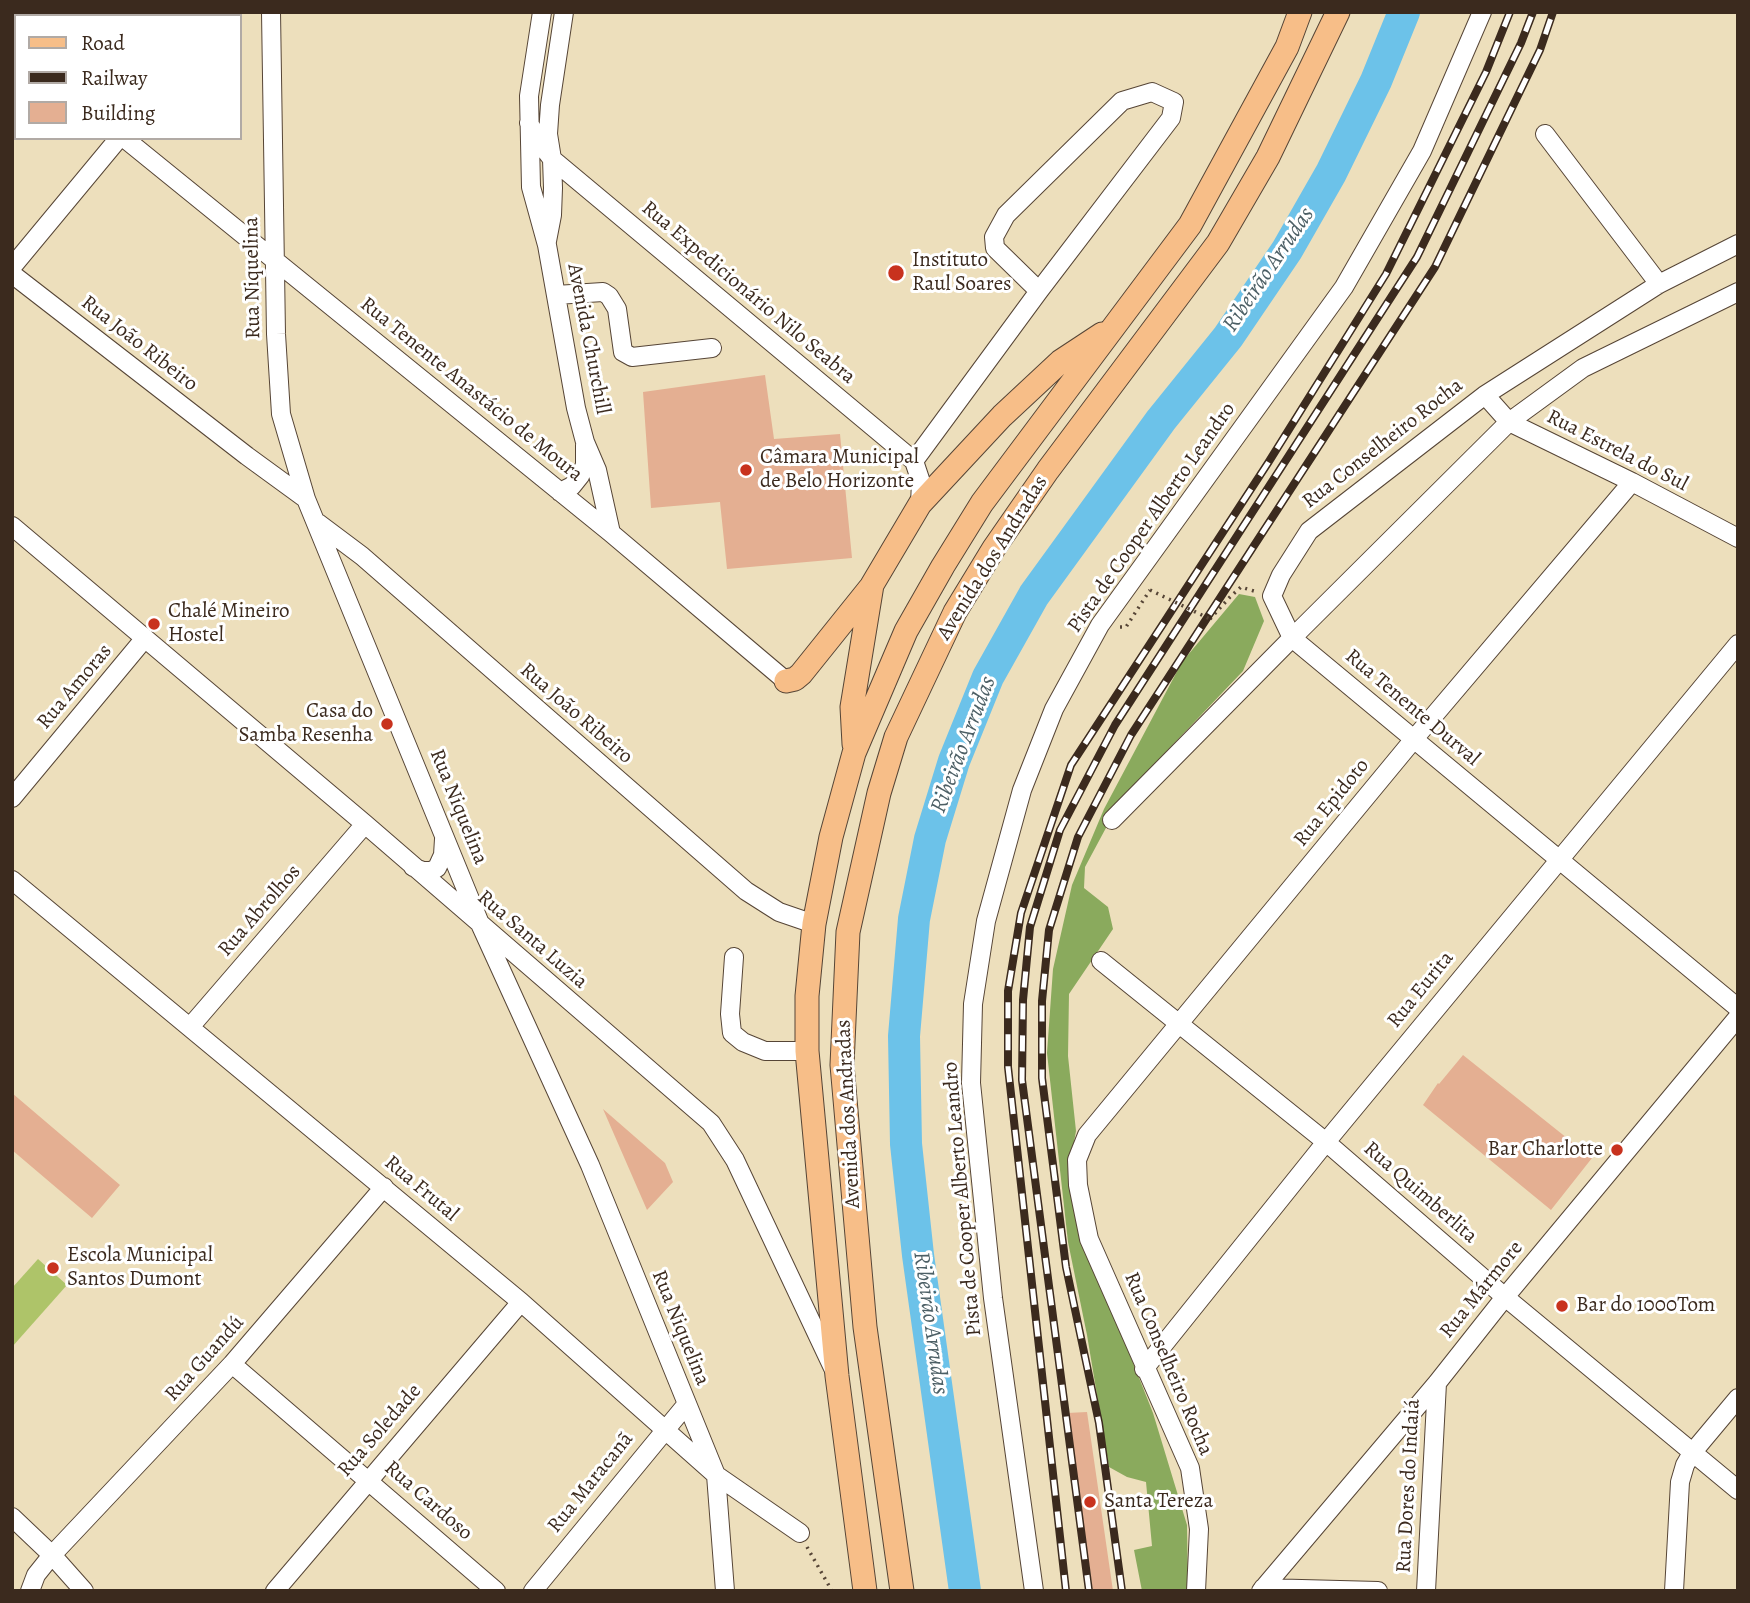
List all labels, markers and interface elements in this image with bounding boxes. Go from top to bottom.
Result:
legend [14,14,242,140]
text: Road [81,29,125,57]
text: Railway [81,64,147,92]
text: Building [81,99,155,127]
street label: Rua Expedicionário Nilo Seabra [636,196,860,390]
water label: Ribeirão Arrudas [1217,203,1321,337]
street label: Rua Niquelina [239,217,267,339]
place label: Instituto Raul Soares [912,248,1011,298]
street label: Avenida Churchill [561,262,615,416]
marker: Instituto Raul Soares [886,263,906,283]
street label: Rua João Ribeiro [76,291,202,397]
street label: Rua Tenente Anastácio de Moura [354,292,588,488]
street label: Rua Conselheiro Rocha [1298,374,1468,514]
street label: Pista de Cooper Alberto Leandro [1063,398,1241,638]
street label: Rua Estrela do Sul [1542,405,1692,497]
place label: Câmara Municipal de Belo Horizonte [760,445,919,495]
marker: Câmara Municipal de Belo Horizonte [738,462,754,478]
street label: Avenida dos Andradas [932,471,1054,645]
place label: Chalé Mineiro Hostel [168,599,289,649]
marker: Chalé Mineiro Hostel [146,616,162,632]
street label: Rua Amoras [32,639,118,735]
street label: Rua Tenente Durval [1339,644,1485,772]
street label: Rua João Ribeiro [514,658,638,770]
water label: Ribeirão Arrudas [925,673,1003,817]
place label: Casa do Samba Resenha [238,699,373,749]
marker: Casa do Samba Resenha [379,716,395,732]
street label: Rua Niquelina [423,746,493,868]
street label: Rua Epidoto [1289,754,1375,852]
street label: Rua Abrolhos [213,860,307,962]
street label: Rua Santa Luzia [472,885,592,995]
street label: Rua Eurita [1382,947,1460,1033]
street label: Avenida dos Andradas [831,1019,867,1209]
street label: Pista de Cooper Alberto Leandro [938,1061,988,1337]
street label: Rua Quimberlita [1358,1137,1482,1249]
place label: Bar Charlotte [1487,1137,1603,1163]
marker: Bar Charlotte [1609,1142,1625,1158]
street label: Rua Frutal [379,1151,463,1227]
street label: Rua Mármore [1435,1236,1529,1344]
place label: Escola Municipal Santos Dumont [67,1243,213,1293]
water label: Ribeirão Arrudas [906,1250,954,1396]
marker: Escola Municipal Santos Dumont [45,1260,61,1276]
street label: Rua Niquelina [645,1267,715,1389]
street label: Rua Conselheiro Rocha [1118,1269,1218,1459]
place label: Bar do 1000Tom [1576,1293,1715,1319]
marker: Bar do 1000Tom [1554,1298,1570,1314]
street label: Rua Guandú [160,1311,250,1407]
street label: Rua Soledade [333,1379,427,1483]
street label: Rua Dores do Indaiá [1392,1398,1426,1574]
street label: Rua Maracanã [543,1428,639,1538]
street label: Rua Cardoso [379,1456,477,1546]
place label: Santa Tereza [1104,1489,1213,1515]
marker: Santa Tereza [1082,1494,1098,1510]

